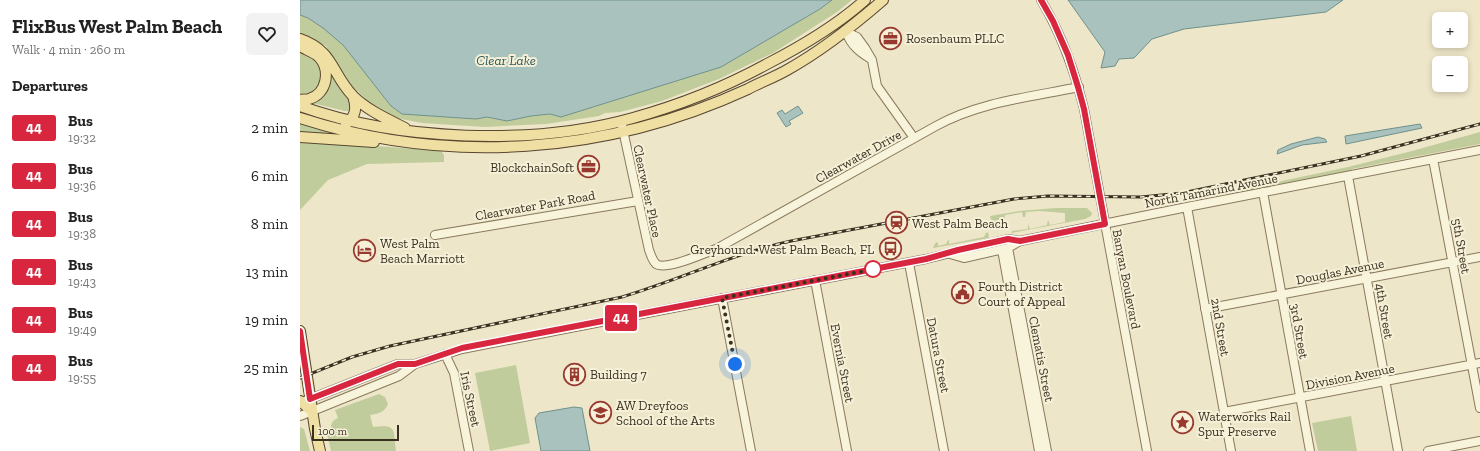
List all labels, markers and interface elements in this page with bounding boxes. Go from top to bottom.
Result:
map controls [1432,12,1468,92]
button: + [1432,12,1468,48]
button: heart [246,13,288,55]
text: FlixBus West Palm Beach [12,15,222,38]
office icon: Rosenbaum PLLC [878,25,904,51]
place label: Rosenbaum PLLC [906,31,1004,46]
text: Walk · 4 min · 260 m [12,42,125,57]
water label: Clear Lake [476,52,536,69]
button: − [1432,56,1468,92]
text: Departures [12,77,88,95]
text: Bus [68,112,93,130]
text: 44 [26,119,42,136]
text: 2 min [251,119,288,137]
street label: Clearwater Drive [813,127,904,186]
text: 19:32 [68,130,96,145]
street label: Clearwater Place [630,143,665,239]
office icon: BlockchainSoft [576,154,602,180]
text: Bus [68,160,93,178]
place label: BlockchainSoft [490,160,574,175]
text: 44 [26,167,42,184]
text: 6 min [251,167,288,185]
street label: North Tamarind Avenue [1143,170,1279,211]
text: 19:36 [68,178,96,193]
street label: Clearwater Park Road [474,188,596,223]
text: Bus [68,208,93,226]
station icon: West Palm Beach [883,210,909,236]
text: 44 [26,215,42,232]
text: 8 min [251,215,288,233]
place label: West Palm Beach [912,216,1009,231]
street label: 5th Street [1449,217,1474,275]
text: 19:38 [68,226,96,241]
street label: Banyan Boulevard [1109,228,1144,330]
place label: West Palm Beach Marriott [380,236,465,266]
bus stop icon: Greyhound. West Palm Beach, FL [877,236,903,262]
hotel icon: West Palm Beach Marriott [351,237,377,263]
place label: Greyhound. West Palm Beach, FL [690,242,874,257]
text: Bus [68,256,93,274]
street label: Douglas Avenue [1295,256,1385,287]
unlabelled marker [864,260,882,278]
text: 44 [26,263,42,280]
text: 13 min [246,263,288,281]
text: 19:43 [68,274,96,289]
place label: Fourth District Court of Appeal [978,279,1066,309]
public building icon: Fourth District Court of Appeal [950,280,976,306]
street label: 4th Street [1372,282,1397,340]
street label: 2nd Street [1208,297,1233,357]
street label: 3rd Street [1287,302,1312,360]
text: Bus [68,304,93,322]
line badge: 44 [603,305,639,331]
text: 44 [613,309,629,326]
text: 44 [26,311,42,328]
text: 19 min [245,311,288,329]
street label: Clematis Street [1026,315,1057,403]
street label: Datura Street [924,316,953,394]
text: 19:49 [68,322,97,337]
street label: Evernia Street [827,322,858,404]
text: Bus [68,352,93,370]
your location [725,354,745,374]
text: 44 [26,359,42,376]
text: 25 min [243,359,288,377]
building icon: Building 7 [561,361,587,387]
street label: Division Avenue [1304,361,1396,392]
place label: Building 7 [590,367,647,382]
text: 19:55 [68,370,96,385]
street label: Iris Street [457,370,484,428]
place label: AW Dreyfoos School of the Arts [616,398,715,428]
school or university icon: AW Dreyfoos School of the Arts [588,399,614,425]
place label: Waterworks Rail Spur Preserve [1198,409,1291,439]
place icon: Waterworks Rail Spur Preserve [1169,410,1195,436]
scale bar [312,423,399,442]
text: 100 m [318,425,347,438]

